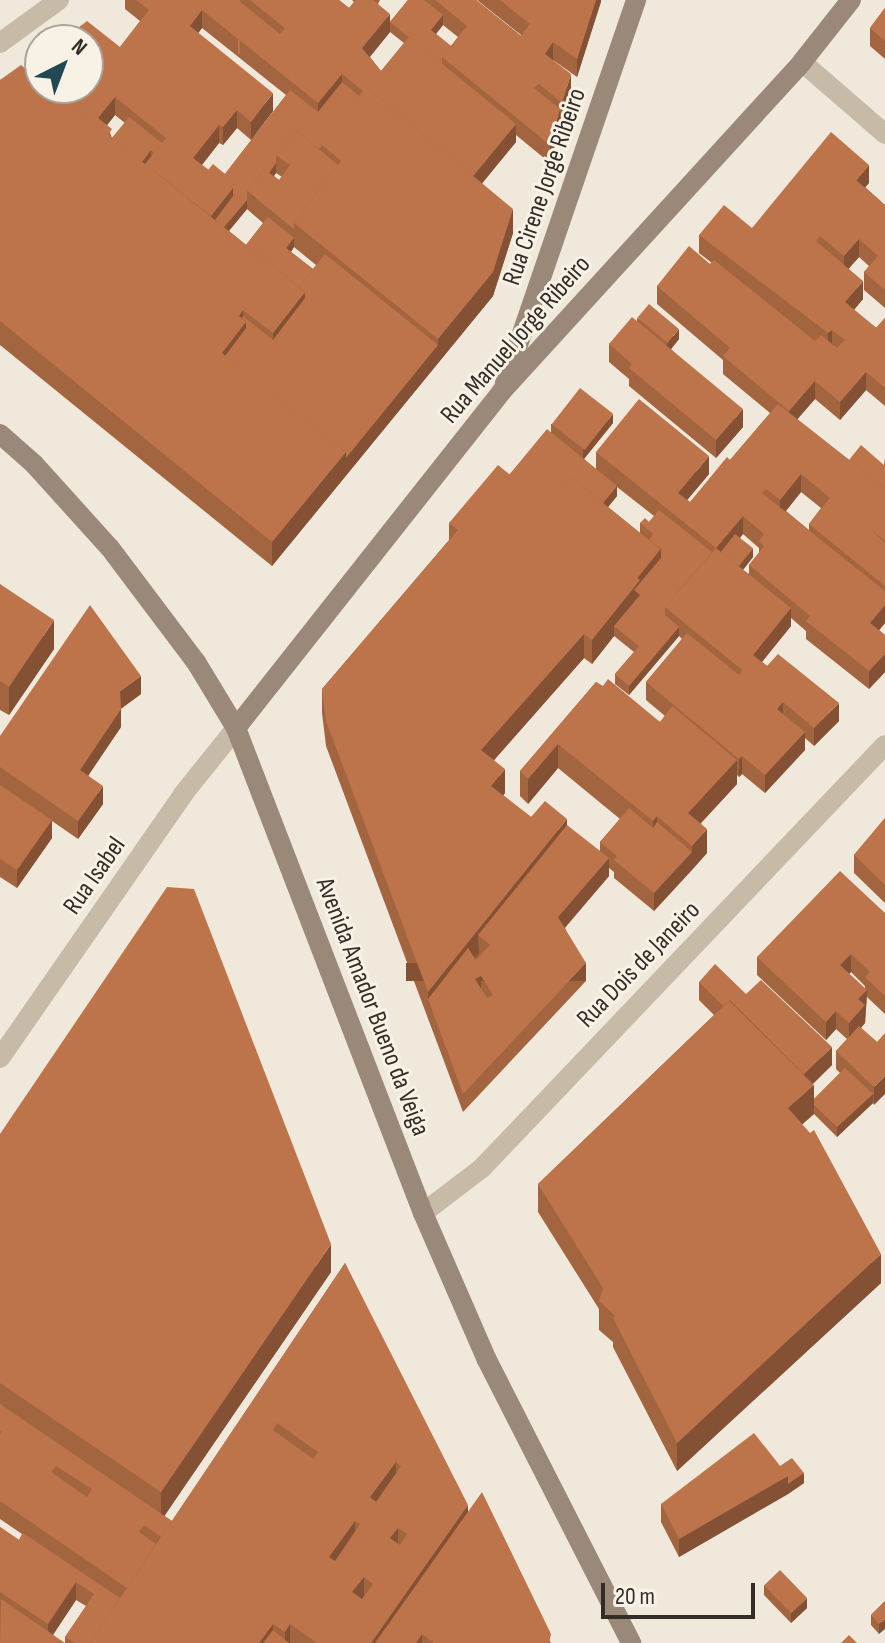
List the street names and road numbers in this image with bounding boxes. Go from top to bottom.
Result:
street label: Rua Cirene Jorge Ribeiro [497,84,593,290]
street label: Rua Manuel Jorge Ribeiro [435,250,597,430]
street label: Rua Isabel [57,831,133,921]
street label: Avenida Amador Bueno da Veiga [308,874,436,1140]
street label: Rua Dois de Janeiro [571,895,707,1035]

